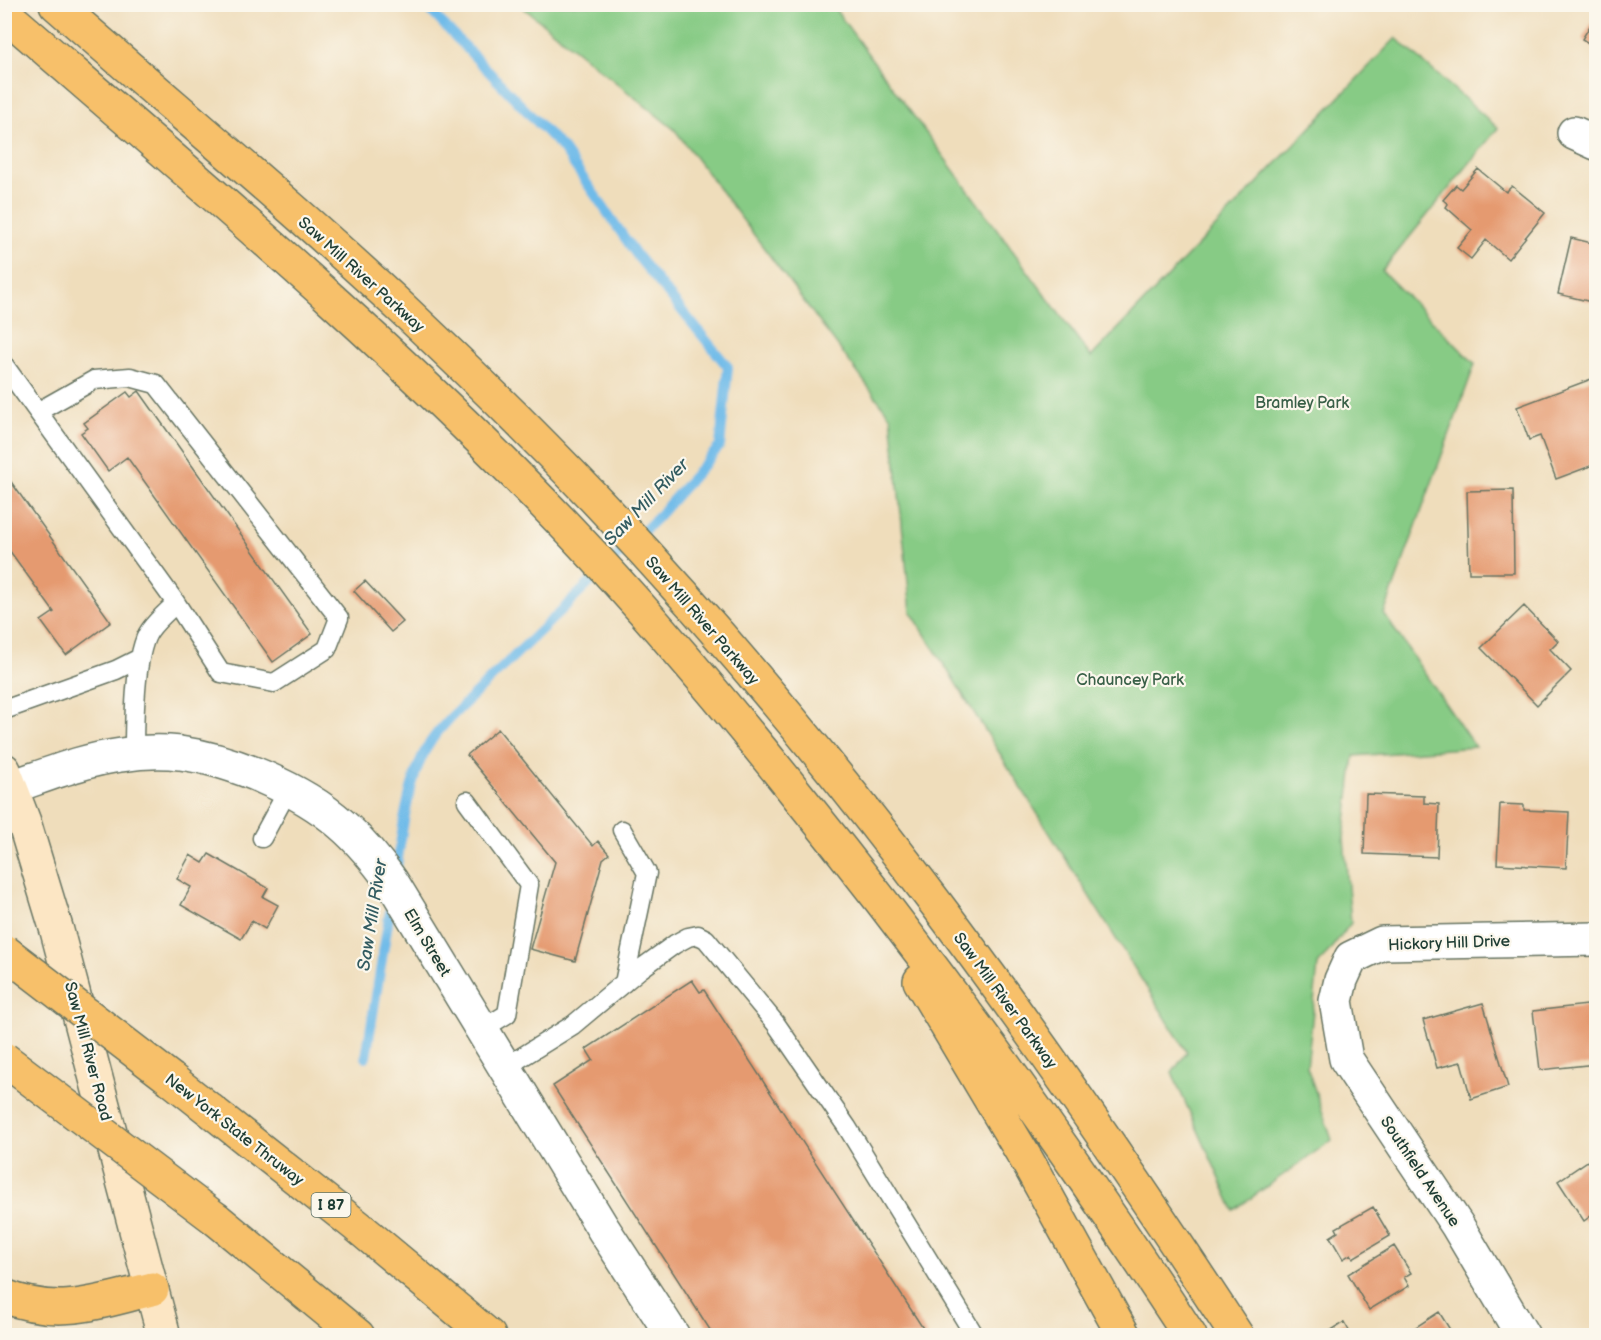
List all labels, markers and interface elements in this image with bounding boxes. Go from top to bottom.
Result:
street label: Saw Mill River Parkway [294,213,429,337]
park label: Bramley Park [1255,394,1349,413]
water label: Saw Mill River [600,453,694,550]
street label: Saw Mill River Parkway [641,553,763,689]
park label: Chauncey Park [1076,671,1184,690]
water label: Saw Mill River [353,856,392,973]
street label: Elm Street [399,906,454,980]
street label: Saw Mill River Parkway [949,929,1061,1073]
street label: Hickory Hill Drive [1388,932,1511,955]
street label: Saw Mill River Road [60,980,115,1123]
street label: New York State Thruway [161,1070,308,1191]
street label: Southfield Avenue [1376,1113,1464,1231]
road number: I 87 [312,1193,350,1217]

